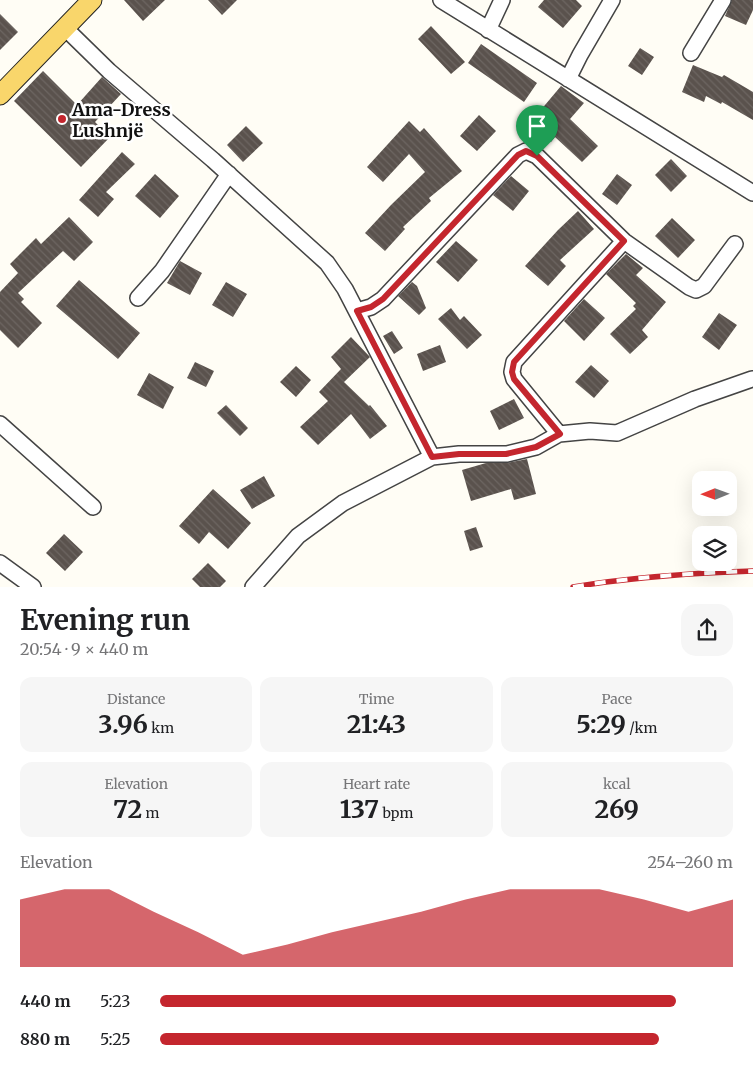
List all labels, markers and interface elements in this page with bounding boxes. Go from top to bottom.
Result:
place label: Ama-Dress Lushnjë [71,98,171,142]
pin [516,105,558,156]
icon: arrive [523,112,551,140]
marker: Ama-Dress Lushnjë [56,113,68,125]
north arrow [692,471,738,516]
map controls [692,471,737,571]
button: layers [692,526,737,571]
text: Evening run [20,602,190,638]
button: share [681,604,733,656]
text: 20:54 · 9 × 440 m [20,639,149,659]
text: Distance [107,690,165,708]
text: Time [359,690,394,708]
text: Pace [602,690,632,708]
text: 3.96 [98,708,148,740]
text: 21:43 [347,708,406,740]
text: 5:29 [576,708,626,740]
text: km [148,719,174,737]
text: /km [626,719,657,737]
text: Elevation [104,775,168,793]
text: Heart rate [343,775,410,793]
text: kcal [603,775,631,793]
text: 72 [113,793,142,825]
text: 137 [340,793,379,825]
text: 269 [595,793,639,825]
text: m [142,804,159,822]
text: bpm [379,804,413,822]
text: Elevation [20,852,93,872]
text: 254–260 m [647,852,733,872]
text: 440 m [20,991,71,1011]
text: 5:23 [100,991,130,1011]
text: 880 m [20,1029,70,1049]
text: 5:25 [100,1029,131,1049]

